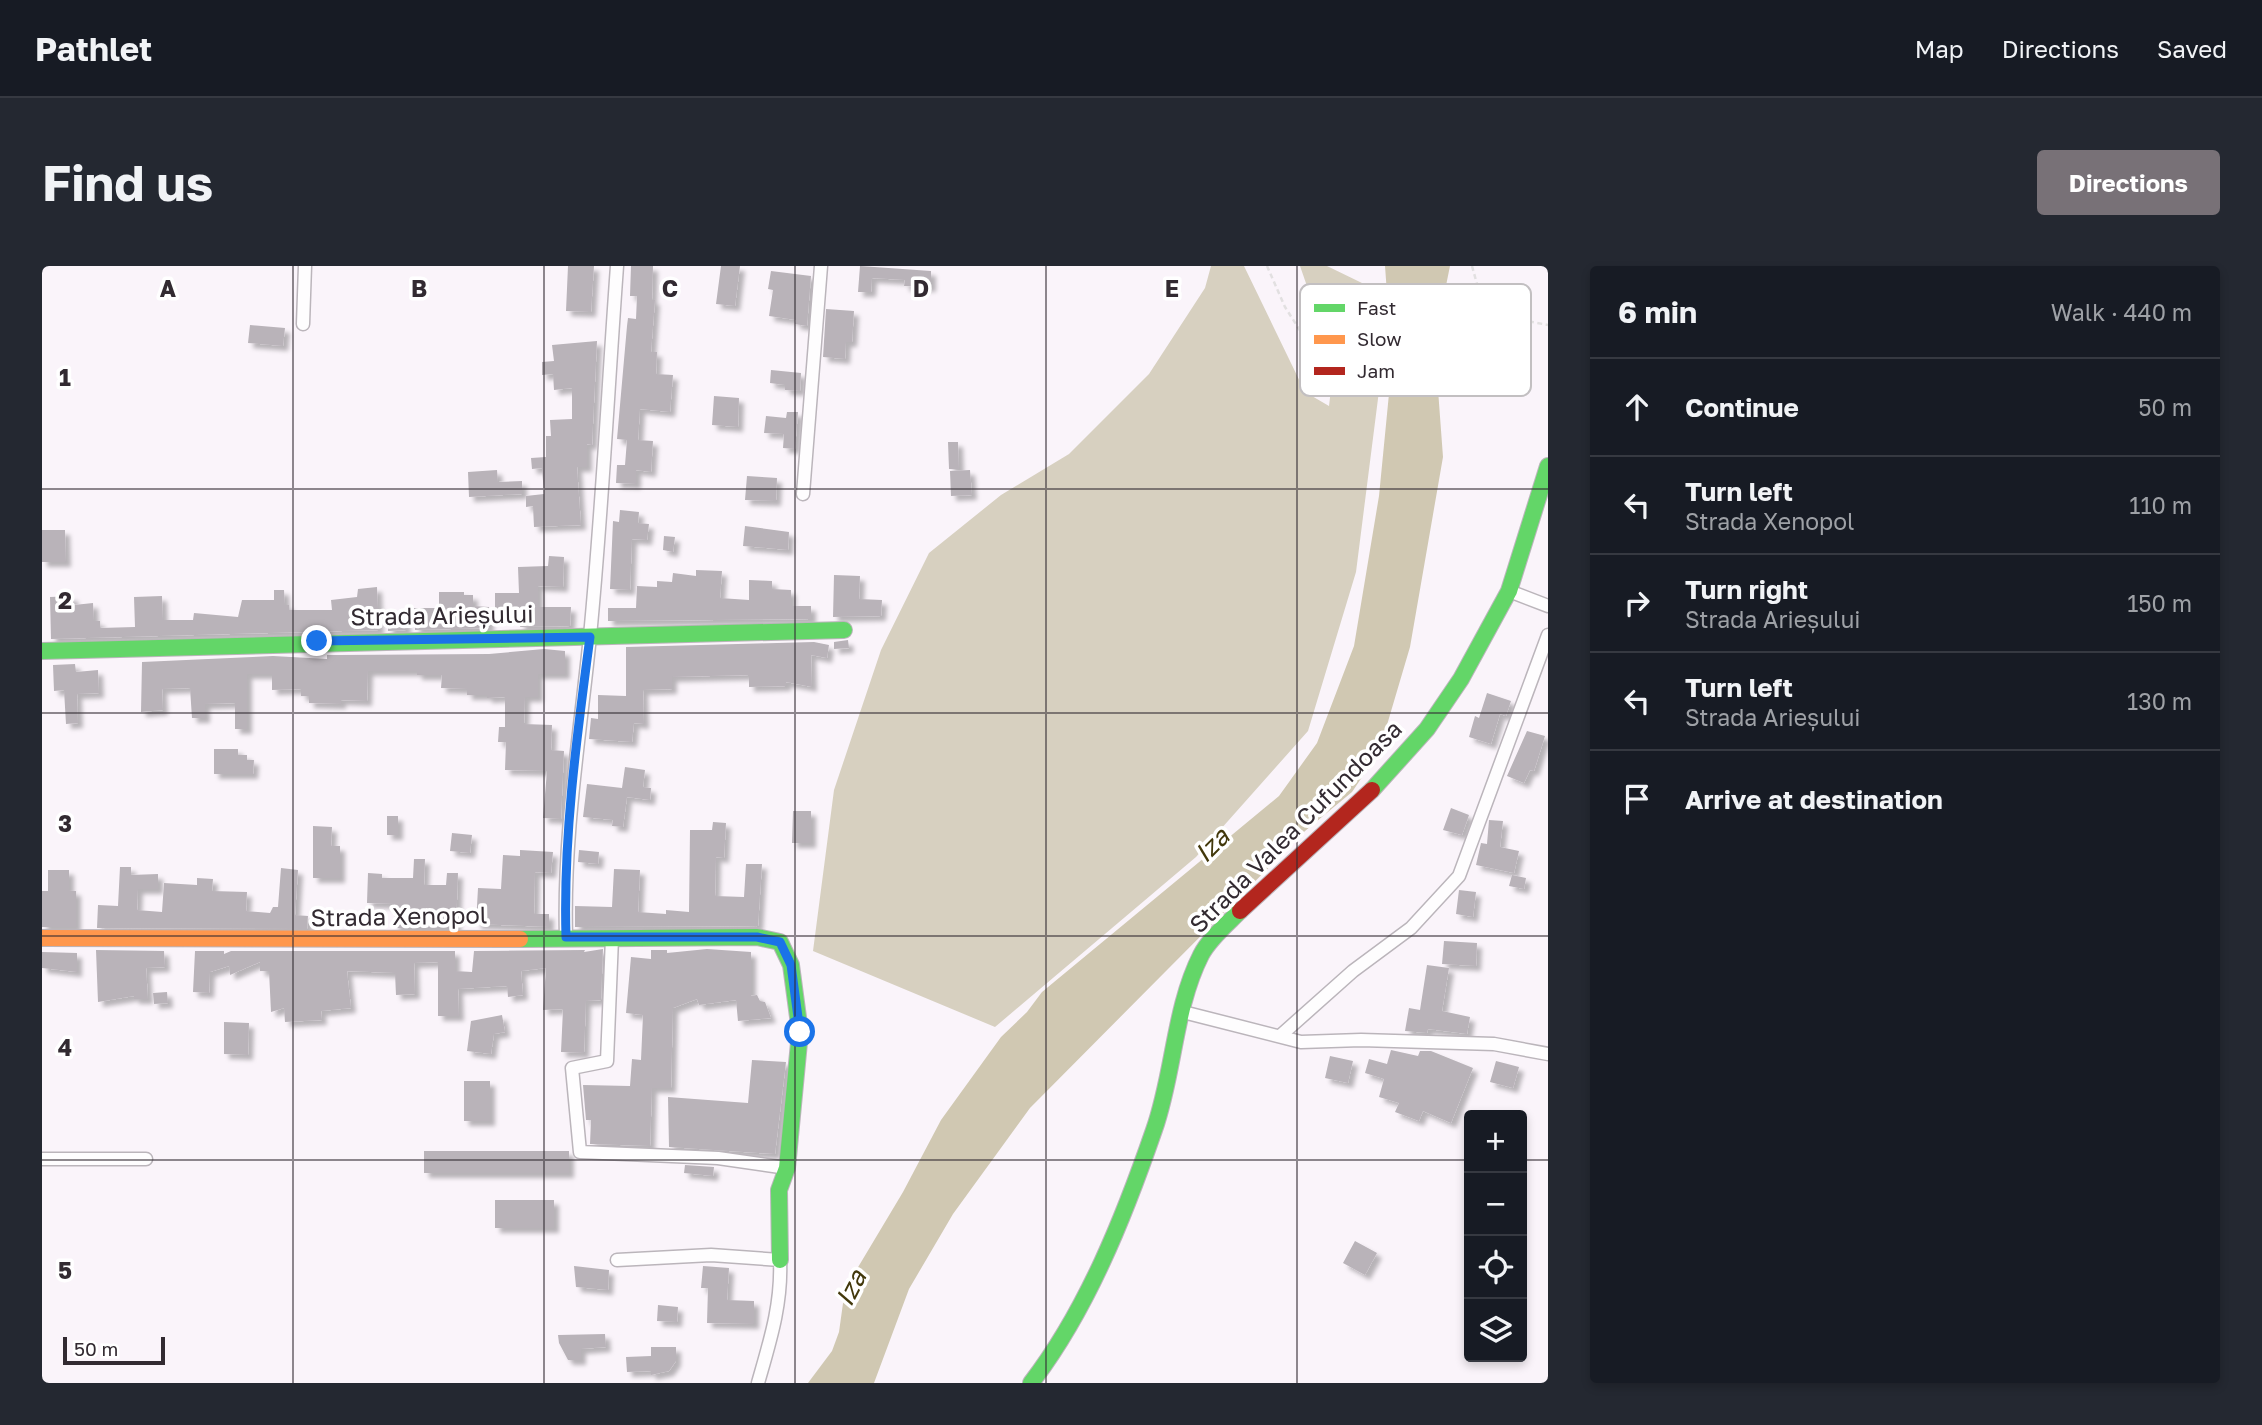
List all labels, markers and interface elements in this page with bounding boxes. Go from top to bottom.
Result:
text: Pathlet [35,29,152,68]
text: Map [1915,34,1964,63]
text: Directions [2002,34,2119,63]
text: Saved [2157,34,2227,63]
button: Directions [2037,150,2220,215]
text: Find us [42,153,213,212]
text: A [160,274,177,302]
text: B [411,274,427,302]
text: C [662,274,678,302]
text: D [913,274,929,302]
text: E [1165,274,1179,302]
legend [1300,284,1531,396]
text: 6 min [1618,294,1697,330]
text: Fast [1357,296,1396,319]
text: Walk · 440 m [2051,298,2192,326]
text: Slow [1357,327,1402,350]
text: Jam [1357,359,1395,382]
text: 1 [59,363,71,391]
icon: ahead [1618,388,1656,426]
text: Continue [1685,392,1799,423]
text: 50 m [2138,393,2192,421]
text: Turn left [1685,476,1793,507]
icon: left [1618,486,1656,524]
text: 110 m [2129,491,2192,519]
text: Strada Xenopol [1685,507,1854,535]
text: Turn right [1685,574,1808,605]
icon: right [1618,584,1656,622]
text: 2 [58,586,72,614]
text: 150 m [2127,589,2192,617]
street label: Strada Arieșului [350,598,534,632]
text: Strada Arieșului [1685,605,1861,633]
route end [301,625,332,656]
text: Turn left [1685,672,1793,703]
icon: left [1618,682,1656,720]
text: 130 m [2127,687,2192,715]
text: Strada Arieșului [1685,703,1861,731]
street label: Strada Valea Cufundoasa [1183,714,1407,938]
icon: arrive [1618,780,1656,818]
text: Arrive at destination [1685,784,1943,815]
text: 3 [58,809,72,837]
water label: Iza [1188,820,1236,868]
street label: Strada Xenopol [310,899,488,932]
route start [784,1016,815,1047]
text: 4 [58,1033,72,1061]
map controls [1464,1110,1527,1362]
button: + [1464,1110,1527,1173]
button: − [1464,1173,1527,1236]
button: locate [1464,1236,1527,1299]
text: 5 [58,1256,72,1284]
water label: Iza [829,1263,873,1311]
button: layers [1464,1299,1527,1362]
scale bar [63,1334,164,1366]
text: 50 m [74,1337,118,1360]

